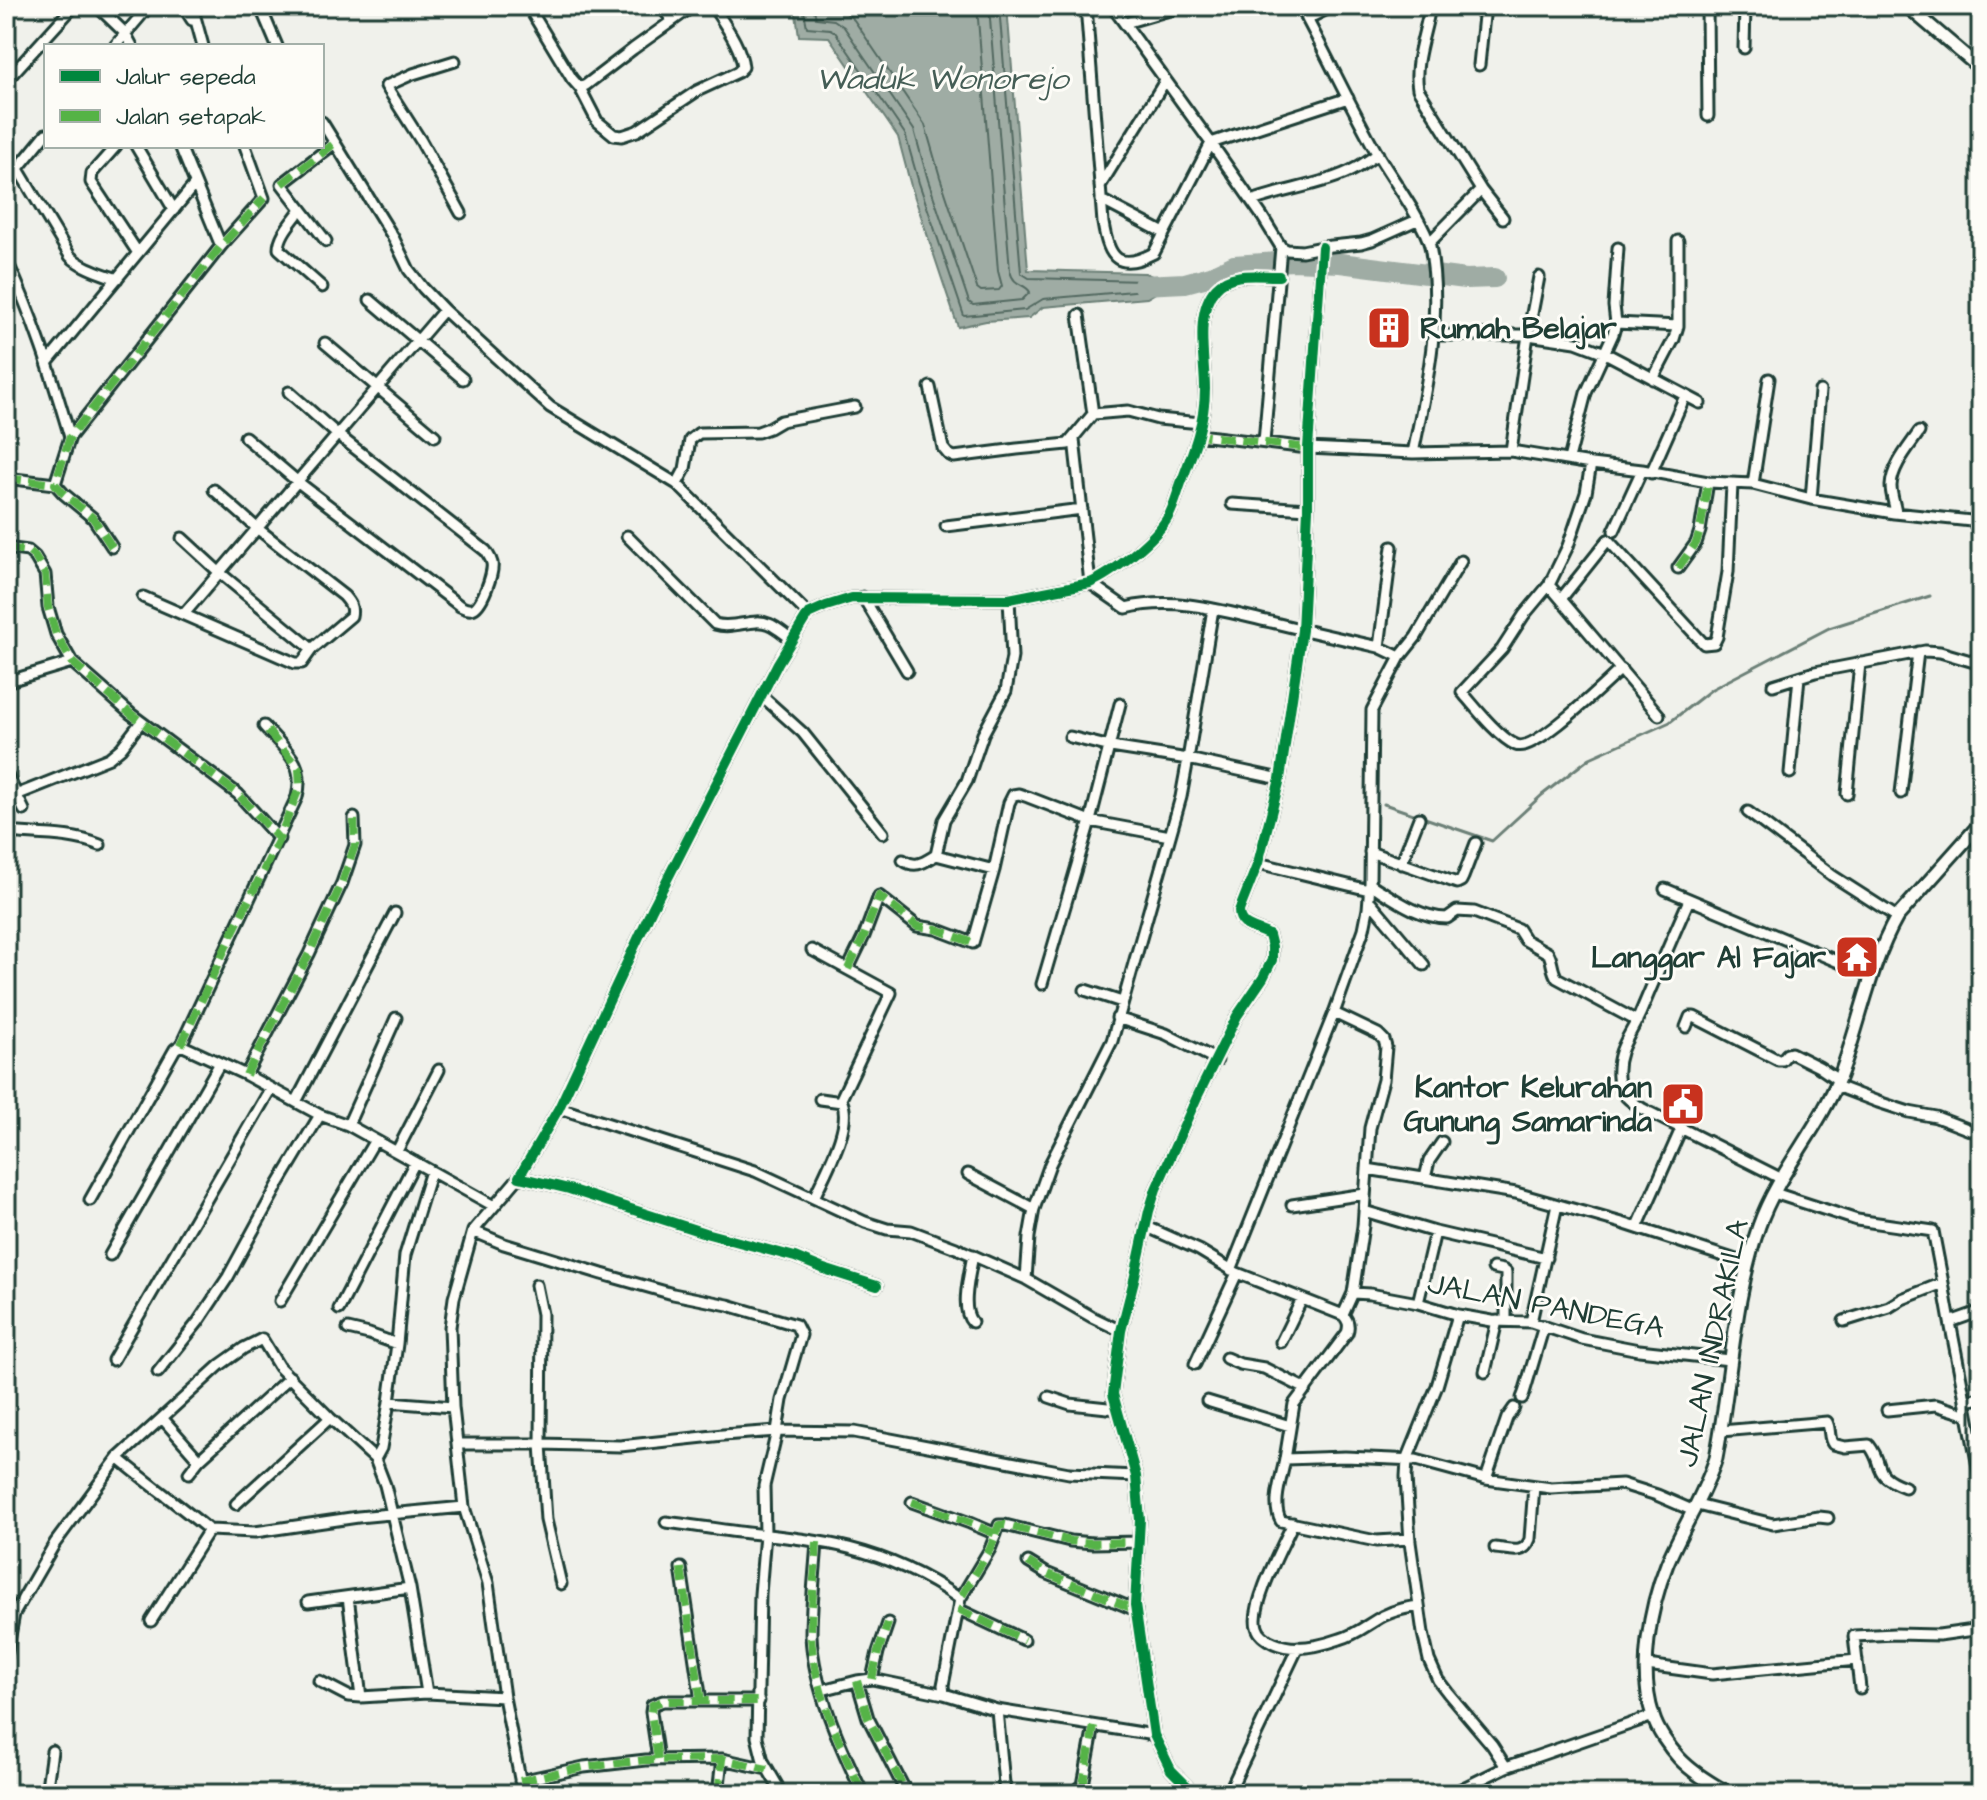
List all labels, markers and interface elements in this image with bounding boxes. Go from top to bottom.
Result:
legend [44,44,324,148]
water label: Waduk Wonorejo [816,57,1070,102]
text: Jalur sepeda [116,60,256,94]
text: Jalan setapak [116,100,266,134]
building icon: Rumah Belajar [1365,304,1413,352]
place label: Rumah Belajar [1420,308,1617,350]
temple icon: Langgar Al Fajar [1833,933,1881,981]
place label: Langgar Al Fajar [1591,937,1826,981]
place label: Kantor Kelurahan Gunung Samarinda [1403,1067,1653,1145]
public building icon: Kantor Kelurahan Gunung Samarinda [1659,1080,1707,1128]
street label: JALAN INDRAKILA [1666,1216,1760,1471]
street label: JALAN PANDEGA [1424,1262,1668,1350]

